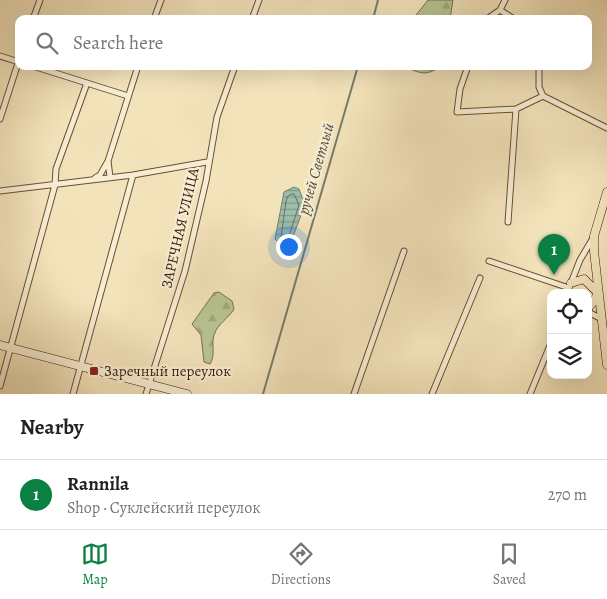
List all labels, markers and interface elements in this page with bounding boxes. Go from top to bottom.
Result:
search box [15,15,592,70]
icon: search [33,29,61,57]
text: Search here [73,30,163,56]
water label: ручей Светлый [292,121,340,218]
street label: ЗАРЕЧНАЯ УЛИЦА [156,166,204,290]
your location [276,234,302,260]
pin: 1 [538,234,570,275]
map controls [547,289,592,379]
button: locate [547,289,592,334]
button: layers [547,334,592,379]
place label: Заречный переулок [104,361,231,381]
marker: Заречный переулок [88,365,100,377]
text: Nearby [20,413,83,441]
text: Rannila [67,471,129,497]
text: 1 [33,484,39,506]
text: 270 m [548,484,587,506]
text: Shop · Суклейский переулок [67,497,261,519]
tab: Map [81,540,109,589]
tab: Directions [271,540,331,589]
tab: Saved [493,540,526,589]

